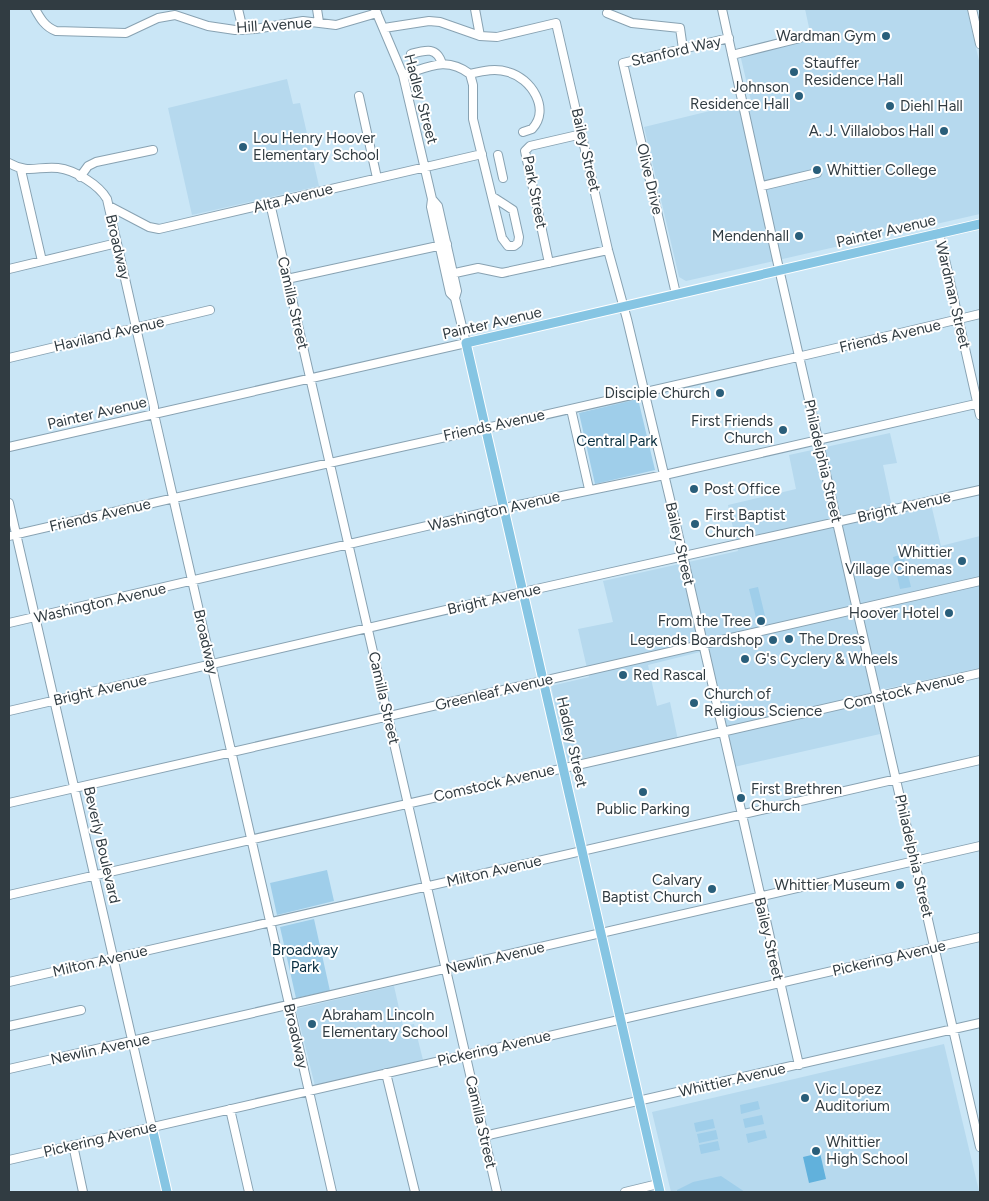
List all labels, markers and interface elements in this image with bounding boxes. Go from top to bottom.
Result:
street label: Hill Avenue [236,13,312,37]
place label: Wardman Gym [776,27,876,45]
marker: Wardman Gym [880,30,892,42]
street label: Stanford Way [629,32,723,70]
street label: Hadley Street [400,52,442,146]
place label: Stauffer Residence Hall [804,54,903,89]
marker: Stauffer Residence Hall [788,66,800,78]
place label: Johnson Residence Hall [690,78,789,113]
marker: Johnson Residence Hall [793,90,805,102]
place label: Diehl Hall [900,97,963,115]
marker: Diehl Hall [884,100,896,112]
street label: Bailey Street [568,106,604,194]
place label: A. J. Villalobos Hall [809,122,934,140]
marker: A. J. Villalobos Hall [938,125,950,137]
place label: Lou Henry Hoover Elementary School [253,129,379,164]
marker: Lou Henry Hoover Elementary School [237,141,249,153]
street label: Olive Drive [633,142,667,216]
street label: Park Street [519,154,551,230]
place label: Whittier College [827,161,936,179]
marker: Whittier College [811,164,823,176]
street label: Alta Avenue [251,179,335,217]
street label: Painter Avenue [835,211,937,251]
street label: Broadway [102,213,134,281]
place label: Mendenhall [712,227,789,245]
marker: Mendenhall [793,230,805,242]
street label: Wardman Street [932,239,974,351]
street label: Camilla Street [274,255,312,351]
street label: Painter Avenue [441,303,543,343]
street label: Haviland Avenue [52,313,166,355]
street label: Friends Avenue [838,316,942,356]
place label: Disciple Church [604,384,710,402]
marker: Disciple Church [714,387,726,399]
street label: Painter Avenue [46,393,148,433]
street label: Philadelphia Street [800,398,846,525]
street label: Friends Avenue [442,405,546,445]
place label: First Friends Church [691,412,773,447]
marker: First Friends Church [777,424,789,436]
park label: Central Park [576,432,658,450]
place label: Post Office [704,480,780,498]
marker: Post Office [688,483,700,495]
street label: Washington Avenue [426,487,562,535]
street label: Bright Avenue [856,488,952,526]
street label: Friends Avenue [48,495,152,535]
street label: Bailey Street [662,500,698,588]
place label: First Baptist Church [705,506,786,541]
marker: First Baptist Church [689,518,701,530]
place label: Whittier Village Cinemas [845,543,952,578]
marker: Whittier Village Cinemas [956,555,968,567]
street label: Washington Avenue [32,579,168,627]
street label: Bright Avenue [446,580,542,618]
place label: Hoover Hotel [849,604,939,622]
marker: Hoover Hotel [943,607,955,619]
street label: Broadway [190,608,222,676]
place label: From the Tree [658,612,751,630]
marker: From the Tree [755,615,767,627]
place label: The Dress [799,630,865,648]
place label: Legends Boardshop [630,631,763,649]
marker: The Dress [783,633,795,645]
marker: Legends Boardshop [767,634,779,646]
street label: Camilla Street [365,650,403,746]
place label: G's Cyclery & Wheels [755,650,898,668]
marker: G's Cyclery & Wheels [739,653,751,665]
place label: Red Rascal [633,666,706,684]
street label: Comstock Avenue [842,668,966,714]
marker: Red Rascal [617,669,629,681]
street label: Greenleaf Avenue [433,670,555,714]
street label: Bright Avenue [52,671,148,709]
place label: Church of Religious Science [704,685,822,720]
street label: Hadley Street [553,695,591,789]
marker: Church of Religious Science [688,697,700,709]
street label: Comstock Avenue [432,760,556,806]
place label: First Brethren Church [751,780,842,815]
street label: Beverly Boulevard [80,785,124,905]
marker: Public Parking [637,786,649,798]
marker: First Brethren Church [735,792,747,804]
street label: Philadelphia Street [891,793,937,920]
place label: Public Parking [596,800,690,818]
street label: Milton Avenue [445,851,543,891]
place label: Calvary Baptist Church [602,871,702,906]
place label: Whittier Museum [775,876,890,894]
marker: Whittier Museum [894,879,906,891]
marker: Calvary Baptist Church [706,883,718,895]
street label: Bailey Street [751,895,787,983]
street label: Pickering Avenue [831,936,947,980]
street label: Newlin Avenue [444,938,546,978]
street label: Milton Avenue [51,941,149,981]
park label: Broadway Park [272,941,338,976]
street label: Broadway [280,1002,312,1070]
place label: Abraham Lincoln Elementary School [322,1006,448,1041]
marker: Abraham Lincoln Elementary School [306,1018,318,1030]
street label: Pickering Avenue [436,1026,552,1070]
street label: Newlin Avenue [49,1030,151,1068]
street label: Whittier Avenue [677,1059,787,1101]
street label: Camilla Street [462,1074,500,1170]
place label: Vic Lopez Auditorium [815,1080,890,1115]
marker: Vic Lopez Auditorium [799,1092,811,1104]
street label: Pickering Avenue [42,1117,158,1161]
place label: Whittier High School [826,1133,908,1168]
marker: Whittier High School [810,1145,822,1157]

